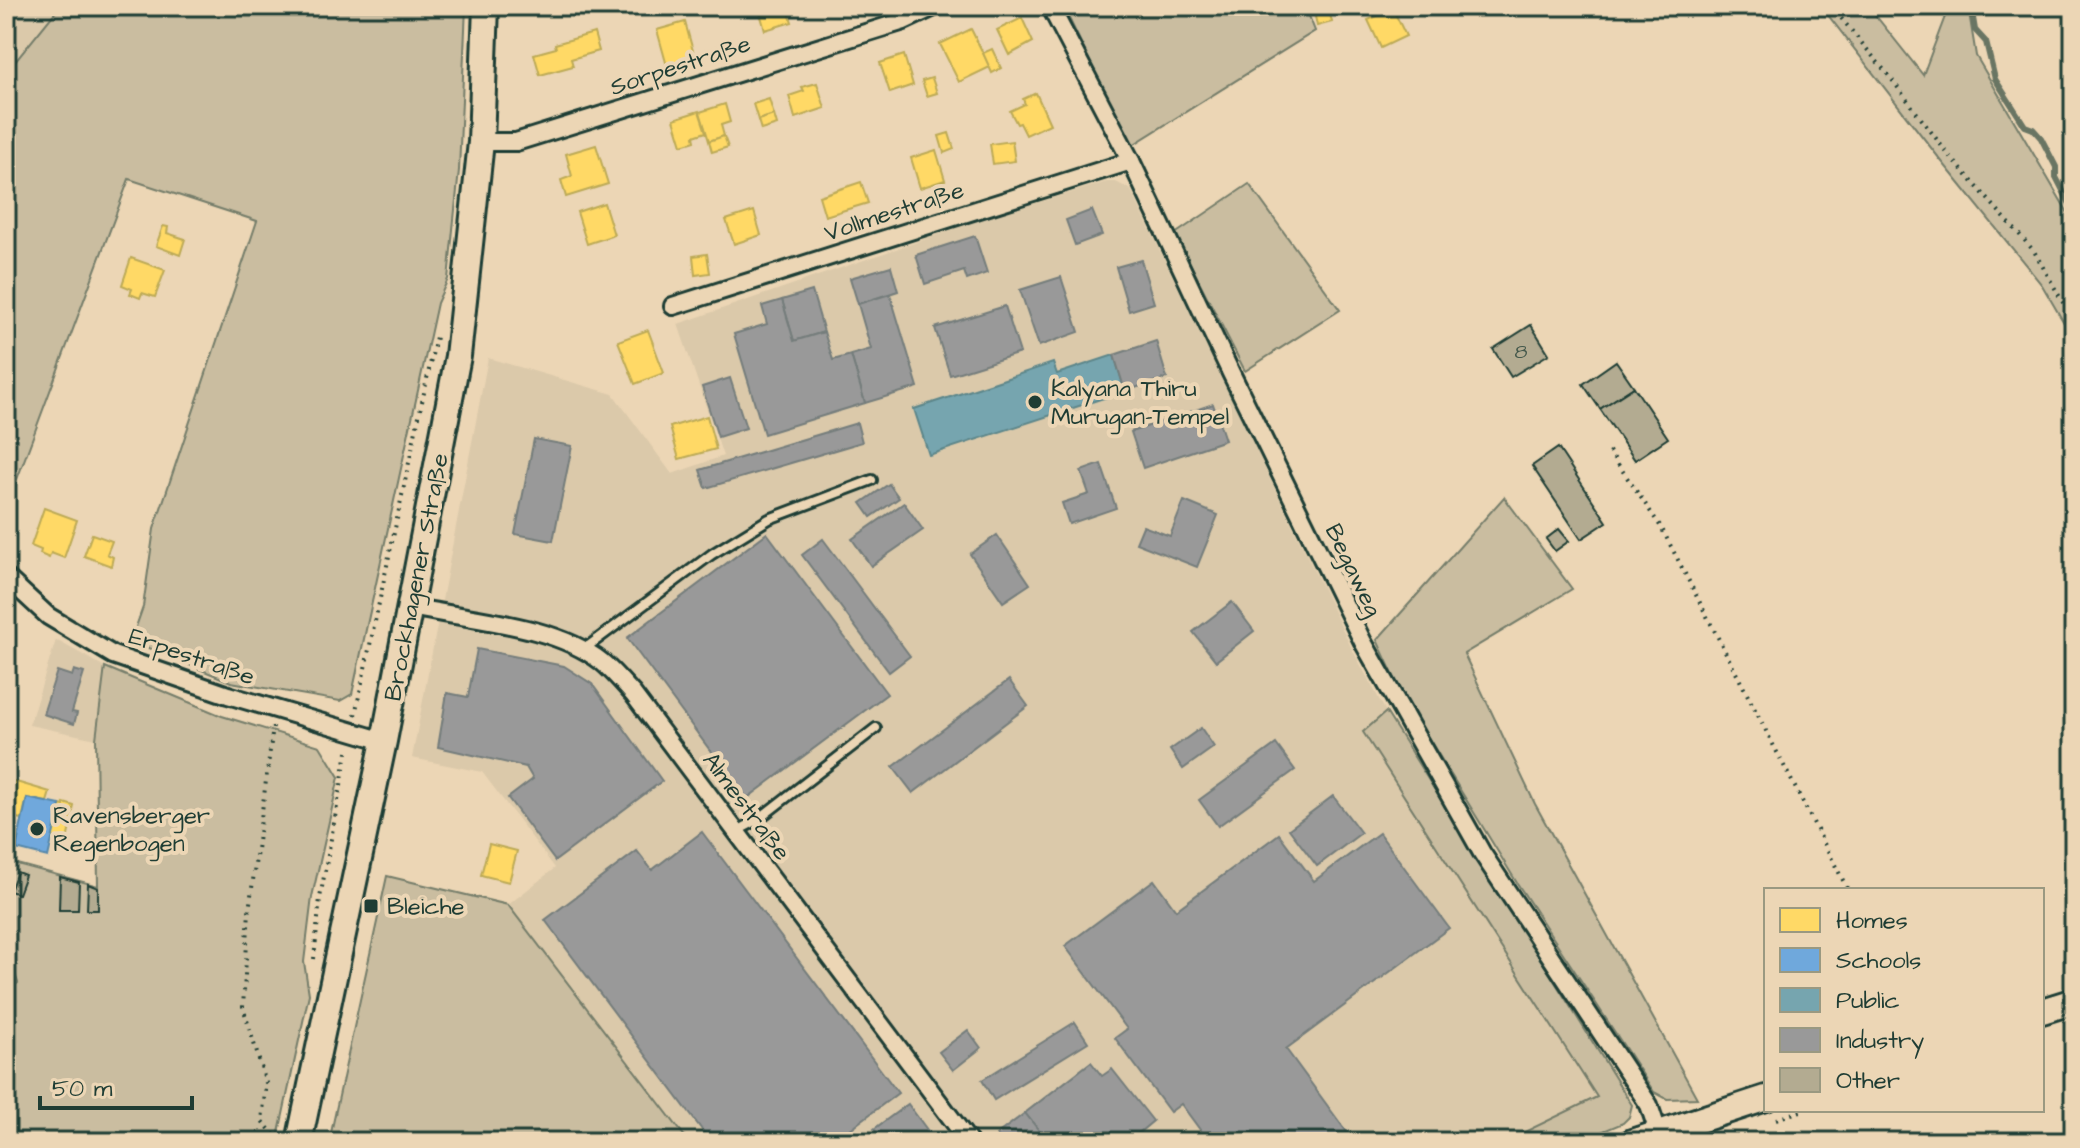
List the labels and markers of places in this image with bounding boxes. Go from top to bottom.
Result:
place label: Kalyana Thiru Murugan-Tempel [1051,372,1229,435]
marker: Kalyana Thiru Murugan-Tempel [1026,393,1044,411]
place label: Ravensberger Regenbogen [53,799,210,862]
marker: Ravensberger Regenbogen [28,820,46,838]
place label: Bleiche [387,890,465,924]
marker: Bleiche [362,897,380,915]

